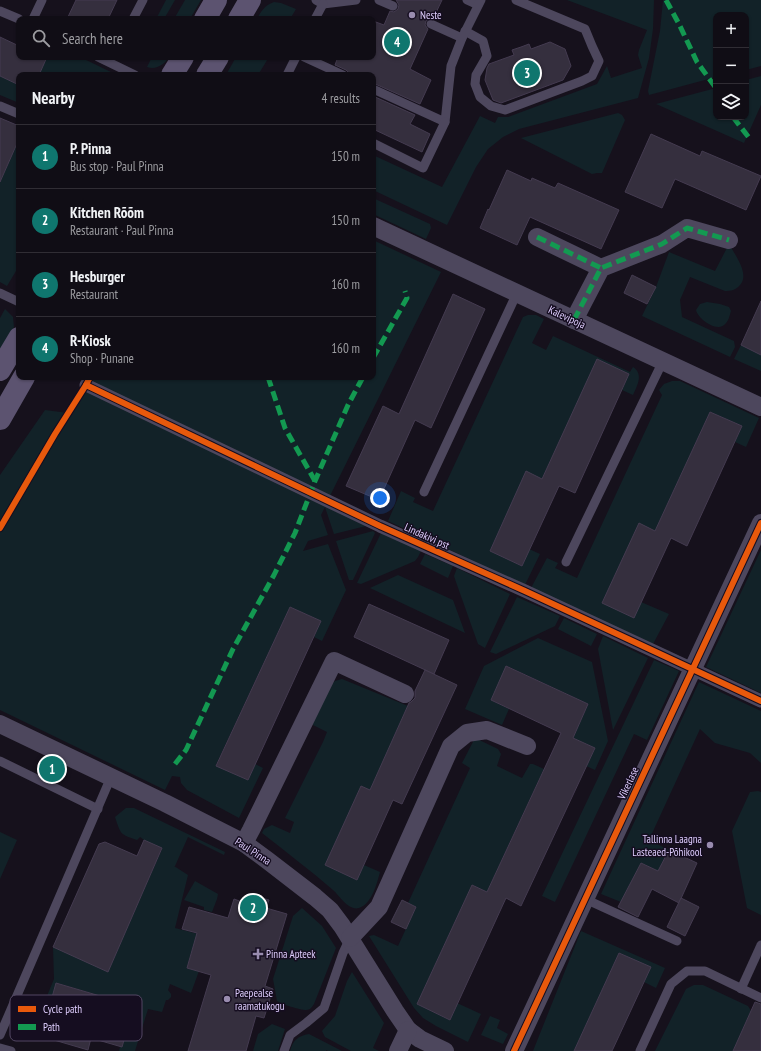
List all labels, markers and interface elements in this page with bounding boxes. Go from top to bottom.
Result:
place label: Neste [420,8,442,22]
marker: Neste [407,10,417,20]
map controls [713,12,749,120]
button: + [713,12,749,48]
search box [16,16,376,60]
icon: search [30,27,52,49]
pin: 4 [384,27,410,57]
text: Search here [62,29,123,48]
button: − [713,48,749,84]
pin: 3 [514,58,540,88]
button: layers [713,84,749,120]
text: Nearby [32,87,75,109]
text: 4 results [321,90,360,107]
text: P. Pinna [70,139,111,158]
text: 1 [42,148,48,165]
text: 150 m [331,148,360,165]
text: Bus stop · Paul Pinna [70,158,164,175]
text: Kitchen Rõõm [70,203,144,222]
text: 2 [42,212,48,229]
text: 150 m [331,212,360,229]
text: Restaurant · Paul Pinna [70,222,174,239]
text: Hesburger [70,267,125,286]
text: 3 [42,276,48,293]
text: 160 m [331,276,360,293]
text: Restaurant [70,286,118,303]
street label: Kalevipoja [546,302,588,332]
text: R-Kiosk [70,331,111,350]
text: 4 [42,340,48,357]
text: 160 m [331,340,360,357]
text: Shop · Punane [70,350,134,367]
your location [370,488,390,508]
street label: Lindakivi pst [402,520,452,552]
pin: 1 [39,754,65,784]
street label: Vikerlase [614,764,642,802]
place label: Tallinna Laagna Lasteaed-Põhikool [632,832,702,859]
street label: Paul Pinna [232,834,274,868]
marker: Tallinna Laagna Lasteaed-Põhikool [705,840,715,850]
pin: 2 [240,893,266,923]
place label: Pinna Apteek [266,947,316,961]
marker: Pinna Apteek [253,949,263,959]
place label: Paepealse raamatukogu [235,986,285,1013]
marker: Paepealse raamatukogu [222,994,232,1004]
legend [10,995,142,1041]
text: Cycle path [43,1002,82,1016]
text: Path [43,1020,60,1034]

